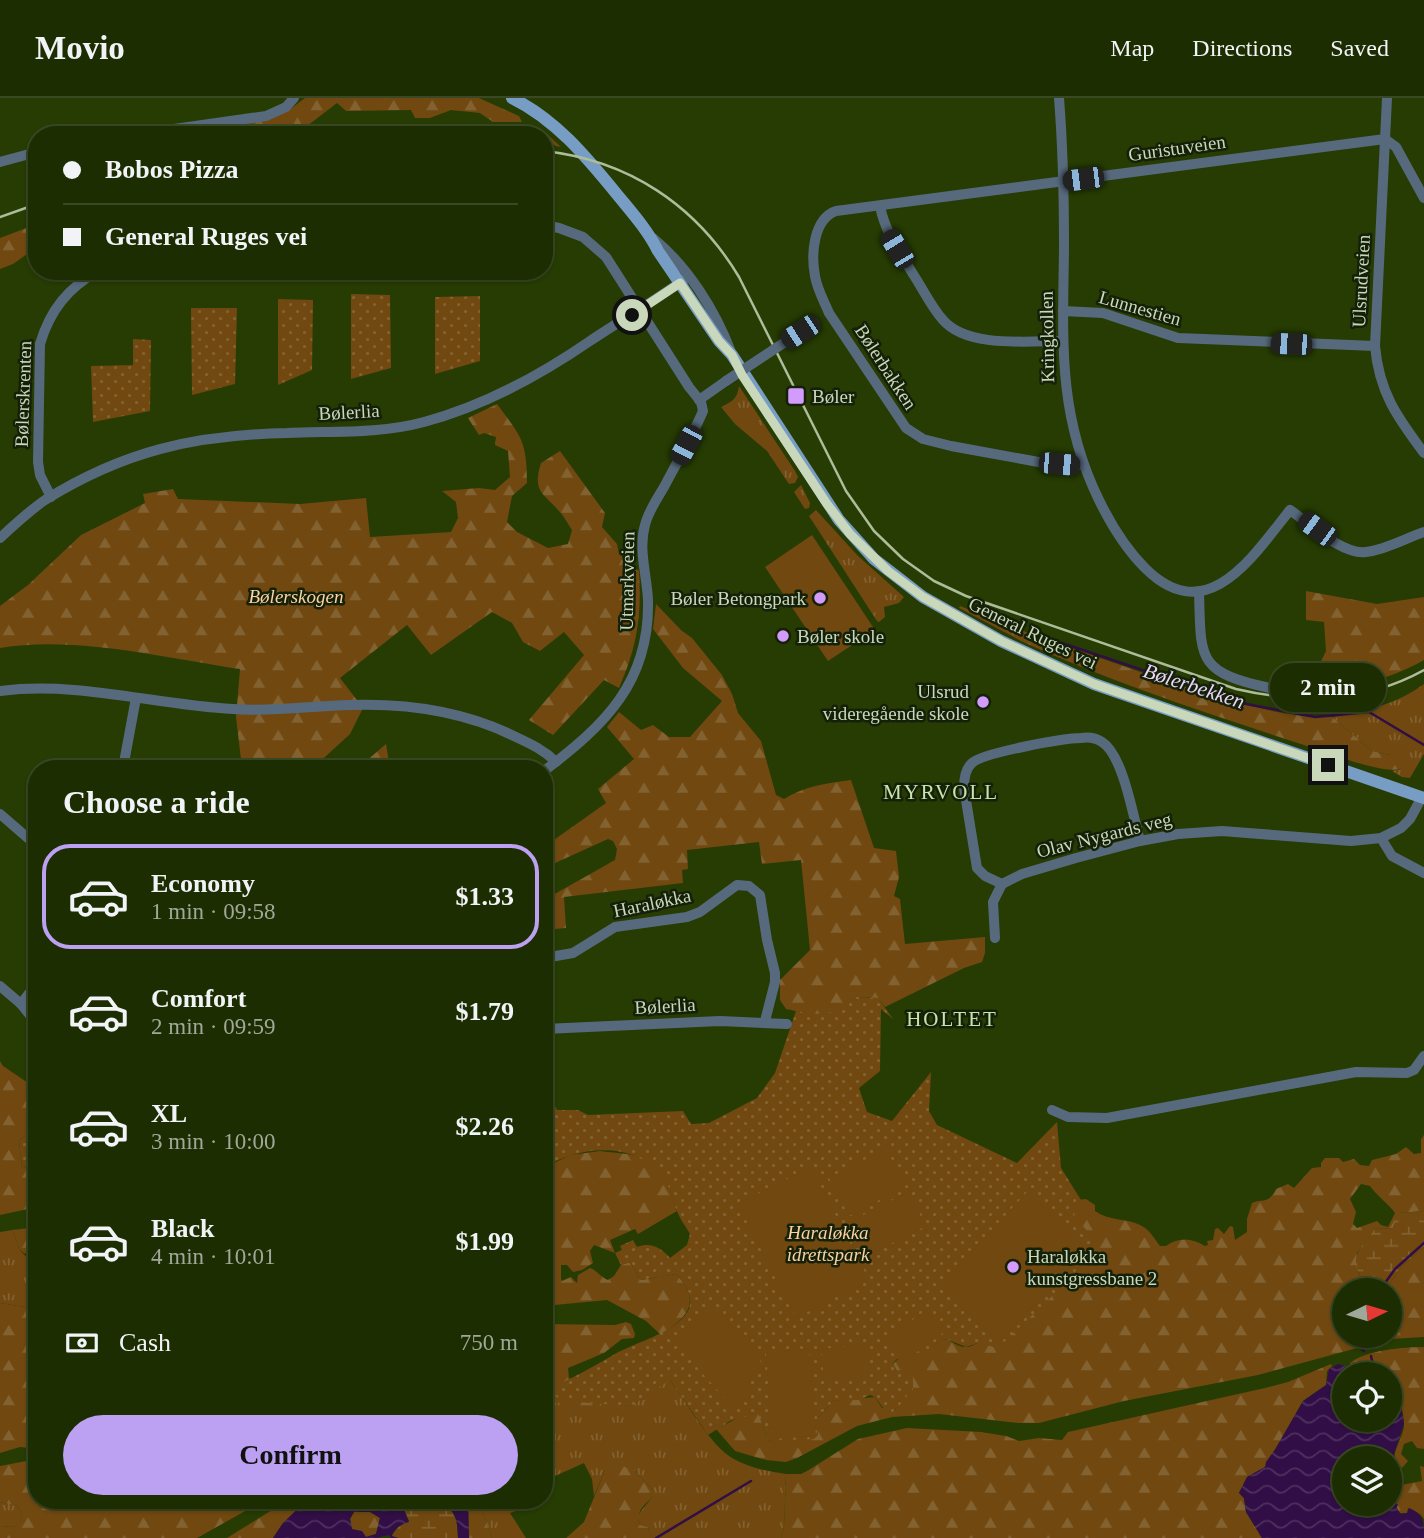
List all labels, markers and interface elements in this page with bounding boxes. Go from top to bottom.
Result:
text: Movio [35,30,125,66]
text: Map [1110,35,1154,61]
text: Directions [1192,35,1292,61]
text: Saved [1330,35,1389,61]
street label: Guristuveien [1127,131,1228,165]
text: Bobos Pizza [105,155,239,184]
car [1061,166,1106,192]
text: General Ruges vei [105,222,307,251]
car [878,226,917,272]
street label: Ulsrudveien [1348,234,1374,328]
street label: Lunnestien [1097,286,1184,330]
street label: Kringkollen [1036,290,1058,383]
route start [616,299,648,331]
car [777,312,824,352]
street label: Bølerbakken [851,321,922,414]
car [1270,333,1313,355]
street label: Bølerskrenten [11,340,35,448]
marker: Bøler [786,386,806,406]
place label: Bøler [812,386,855,407]
street label: Bølerlia [318,400,381,424]
car [667,422,706,468]
car [1038,452,1081,476]
car [1294,508,1341,550]
street label: Utmarkveien [616,531,638,631]
park label: Bølerskogen [249,586,343,607]
place label: Bøler Betongpark [670,588,806,609]
marker: Bøler Betongpark [812,590,828,606]
street label: General Ruges vei [965,593,1101,673]
place label: Bøler skole [797,626,884,647]
marker: Bøler skole [775,628,791,644]
water label: Bølerbekken [1140,658,1248,714]
callout: 2 min [1270,664,1386,712]
text: 2 min [1300,675,1356,700]
place label: Ulsrud videregående skole [823,681,969,724]
marker: Ulsrud videregående skole [975,694,991,710]
route end [1312,749,1344,781]
district label: MYRVOLL [883,780,999,804]
text: Choose a ride [63,784,250,820]
street label: Olav Nygards veg [1034,808,1174,862]
icon: car [67,865,130,928]
text: Economy [151,869,255,898]
text: $1.33 [456,882,514,911]
street label: Haraløkka [611,884,693,921]
text: 1 min · 09:58 [151,899,276,924]
icon: car [67,980,130,1043]
text: Comfort [151,984,246,1013]
street label: Bølerlia [634,994,697,1018]
text: $1.79 [456,997,514,1026]
district label: HOLTET [906,1007,998,1031]
text: 2 min · 09:59 [151,1014,276,1039]
icon: car [67,1095,130,1158]
text: XL [151,1099,187,1128]
text: $2.26 [456,1112,514,1141]
text: 3 min · 10:00 [151,1129,276,1154]
icon: car [67,1210,130,1273]
text: Black [151,1214,215,1243]
park label: Haraløkka idrettspark [786,1222,870,1265]
text: $1.99 [456,1227,514,1256]
text: 4 min · 10:01 [151,1244,276,1269]
place label: Haraløkka kunstgressbane 2 [1027,1246,1157,1289]
marker: Haraløkka kunstgressbane 2 [1005,1259,1021,1275]
north arrow [1332,1278,1402,1348]
map controls [1332,1278,1402,1516]
icon: cash [63,1324,101,1362]
text: Cash [119,1328,171,1357]
text: 750 m [460,1330,518,1355]
button: locate [1332,1362,1402,1432]
button: Confirm [63,1415,518,1495]
button: layers [1332,1446,1402,1516]

